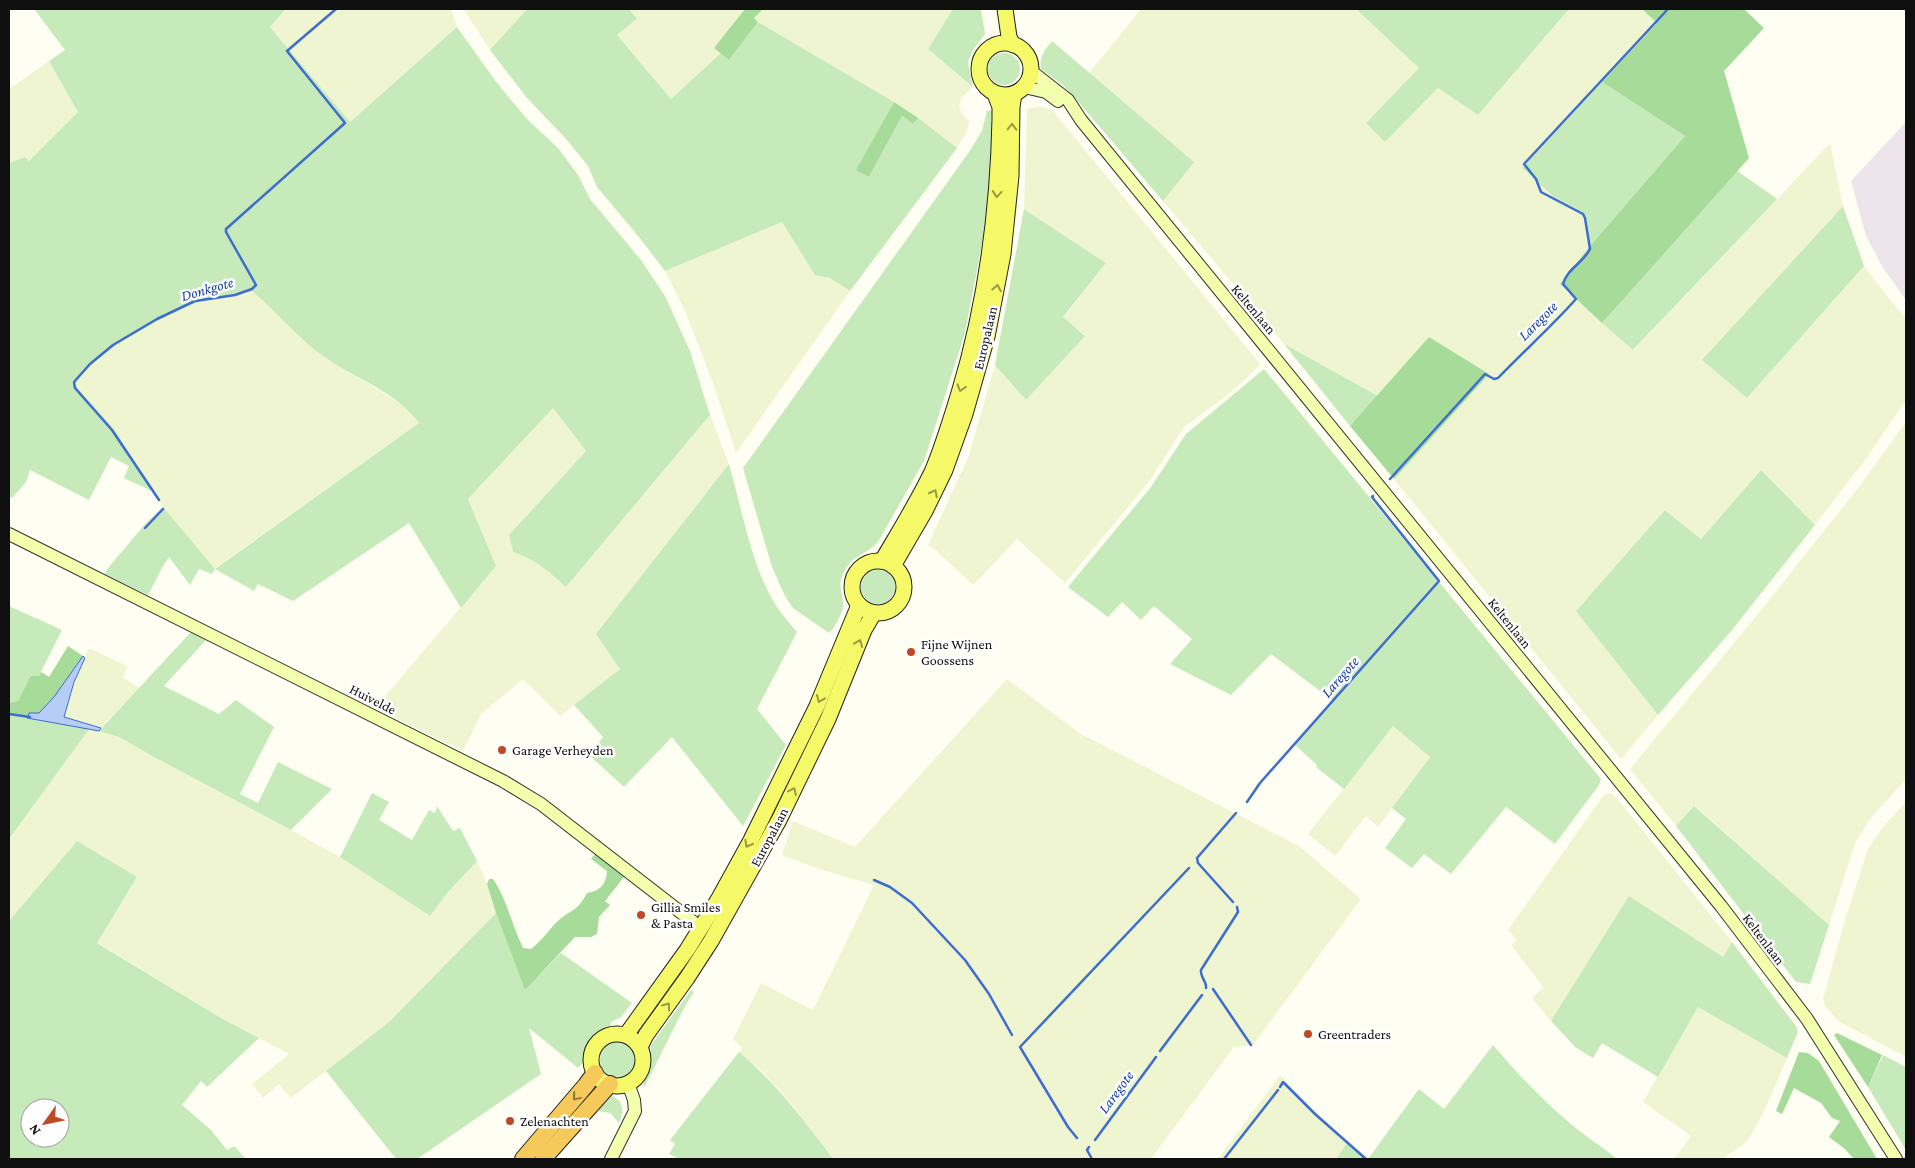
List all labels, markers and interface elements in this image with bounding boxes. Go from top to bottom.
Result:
one-way arrow [1006,122,1017,130]
one-way arrow [991,191,1002,199]
water label: Donkgote [179,274,236,305]
street label: Keltenlaan [1229,281,1280,338]
one-way arrow [991,284,1001,293]
water label: Laregote [1515,298,1562,344]
street label: Europalaan [970,304,1000,371]
one-way arrow [956,383,966,392]
one-way arrow [928,489,938,498]
street label: Keltenlaan [1485,595,1535,652]
place label: Fijne Wijnen Goossens [921,636,993,668]
one-way arrow [854,639,864,647]
marker: Fijne Wijnen Goossens [905,646,917,658]
water label: Laregote [1318,653,1363,701]
street label: Huivelde [347,681,399,717]
one-way arrow [816,694,827,703]
place label: Garage Verheyden [512,742,614,758]
marker: Garage Verheyden [496,744,508,756]
one-way arrow [787,787,797,796]
street label: Europalaan [747,804,791,869]
one-way arrow [744,839,754,848]
place label: Gillia Smiles & Pasta [651,899,720,931]
marker: Gillia Smiles & Pasta [635,909,647,921]
street label: Keltenlaan [1740,910,1789,968]
one-way arrow [661,1002,670,1012]
place label: Greentraders [1318,1026,1391,1042]
marker: Greentraders [1302,1028,1314,1040]
water label: Laregote [1095,1067,1138,1117]
one-way arrow [573,1092,582,1101]
north arrow [20,1098,70,1148]
place label: Zelenachten [520,1113,589,1129]
marker: Zelenachten [504,1115,516,1127]
text: N [25,1121,43,1138]

